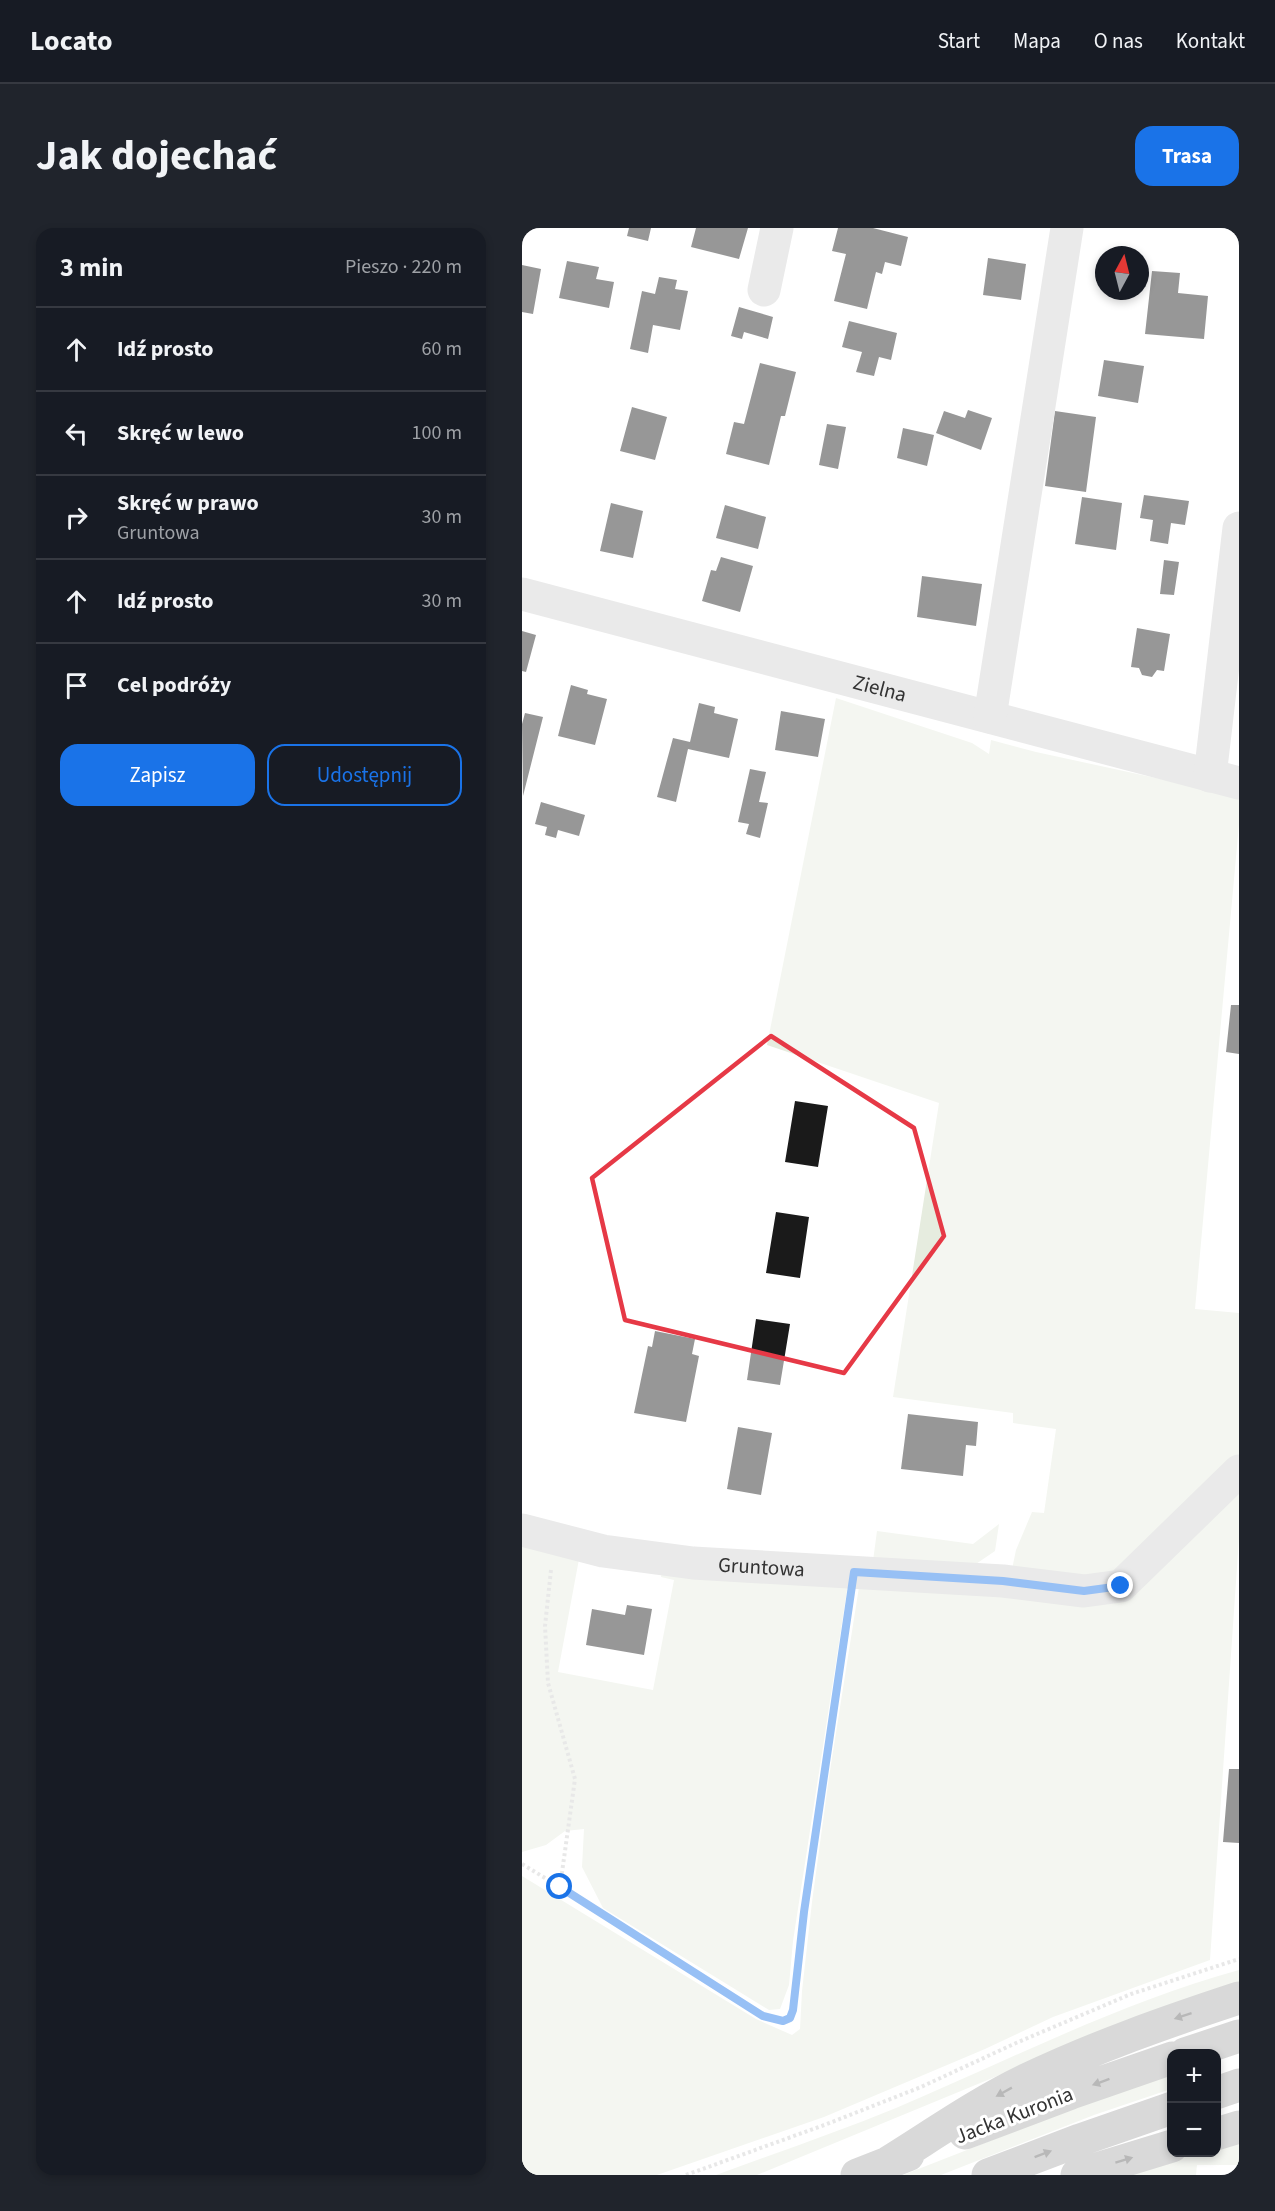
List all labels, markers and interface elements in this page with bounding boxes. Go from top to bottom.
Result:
text: Locato [30,21,112,61]
text: Start [938,26,980,56]
text: Mapa [1013,26,1061,56]
text: O nas [1094,26,1143,56]
text: Kontakt [1176,26,1245,56]
text: Jak dojechać [36,126,277,186]
button: Trasa [1135,126,1239,186]
north arrow [1095,246,1149,300]
text: 3 min [60,249,123,286]
text: Pieszo · 220 m [345,253,462,281]
icon: ahead [60,333,93,366]
text: Idź prosto [117,333,214,365]
text: 60 m [422,335,462,363]
icon: left [60,417,93,450]
text: Skręć w lewo [117,417,244,449]
text: 100 m [412,419,462,447]
text: Skręć w prawo [117,487,259,519]
icon: right [60,501,93,534]
text: 30 m [422,503,462,531]
text: Gruntowa [117,519,200,547]
icon: ahead [60,585,93,618]
text: Idź prosto [117,585,214,617]
text: 30 m [422,587,462,615]
street label: Zielna [850,667,910,710]
icon: arrive [60,669,93,702]
text: Cel podróży [117,669,231,701]
button: Zapisz [60,744,255,806]
button: Udostępnij [267,744,462,806]
street label: Gruntowa [717,1549,806,1584]
route end [1107,1572,1133,1598]
route start [546,1873,572,1899]
one-way arrow [1174,2012,1192,2021]
map controls [1167,2049,1221,2157]
button: + [1167,2049,1221,2103]
one-way arrow [1092,2077,1110,2087]
street label: Jacka Kuronia [951,2079,1077,2151]
one-way arrow [995,2087,1012,2097]
button: − [1167,2103,1221,2157]
one-way arrow [1034,2149,1052,2158]
one-way arrow [1115,2155,1133,2164]

